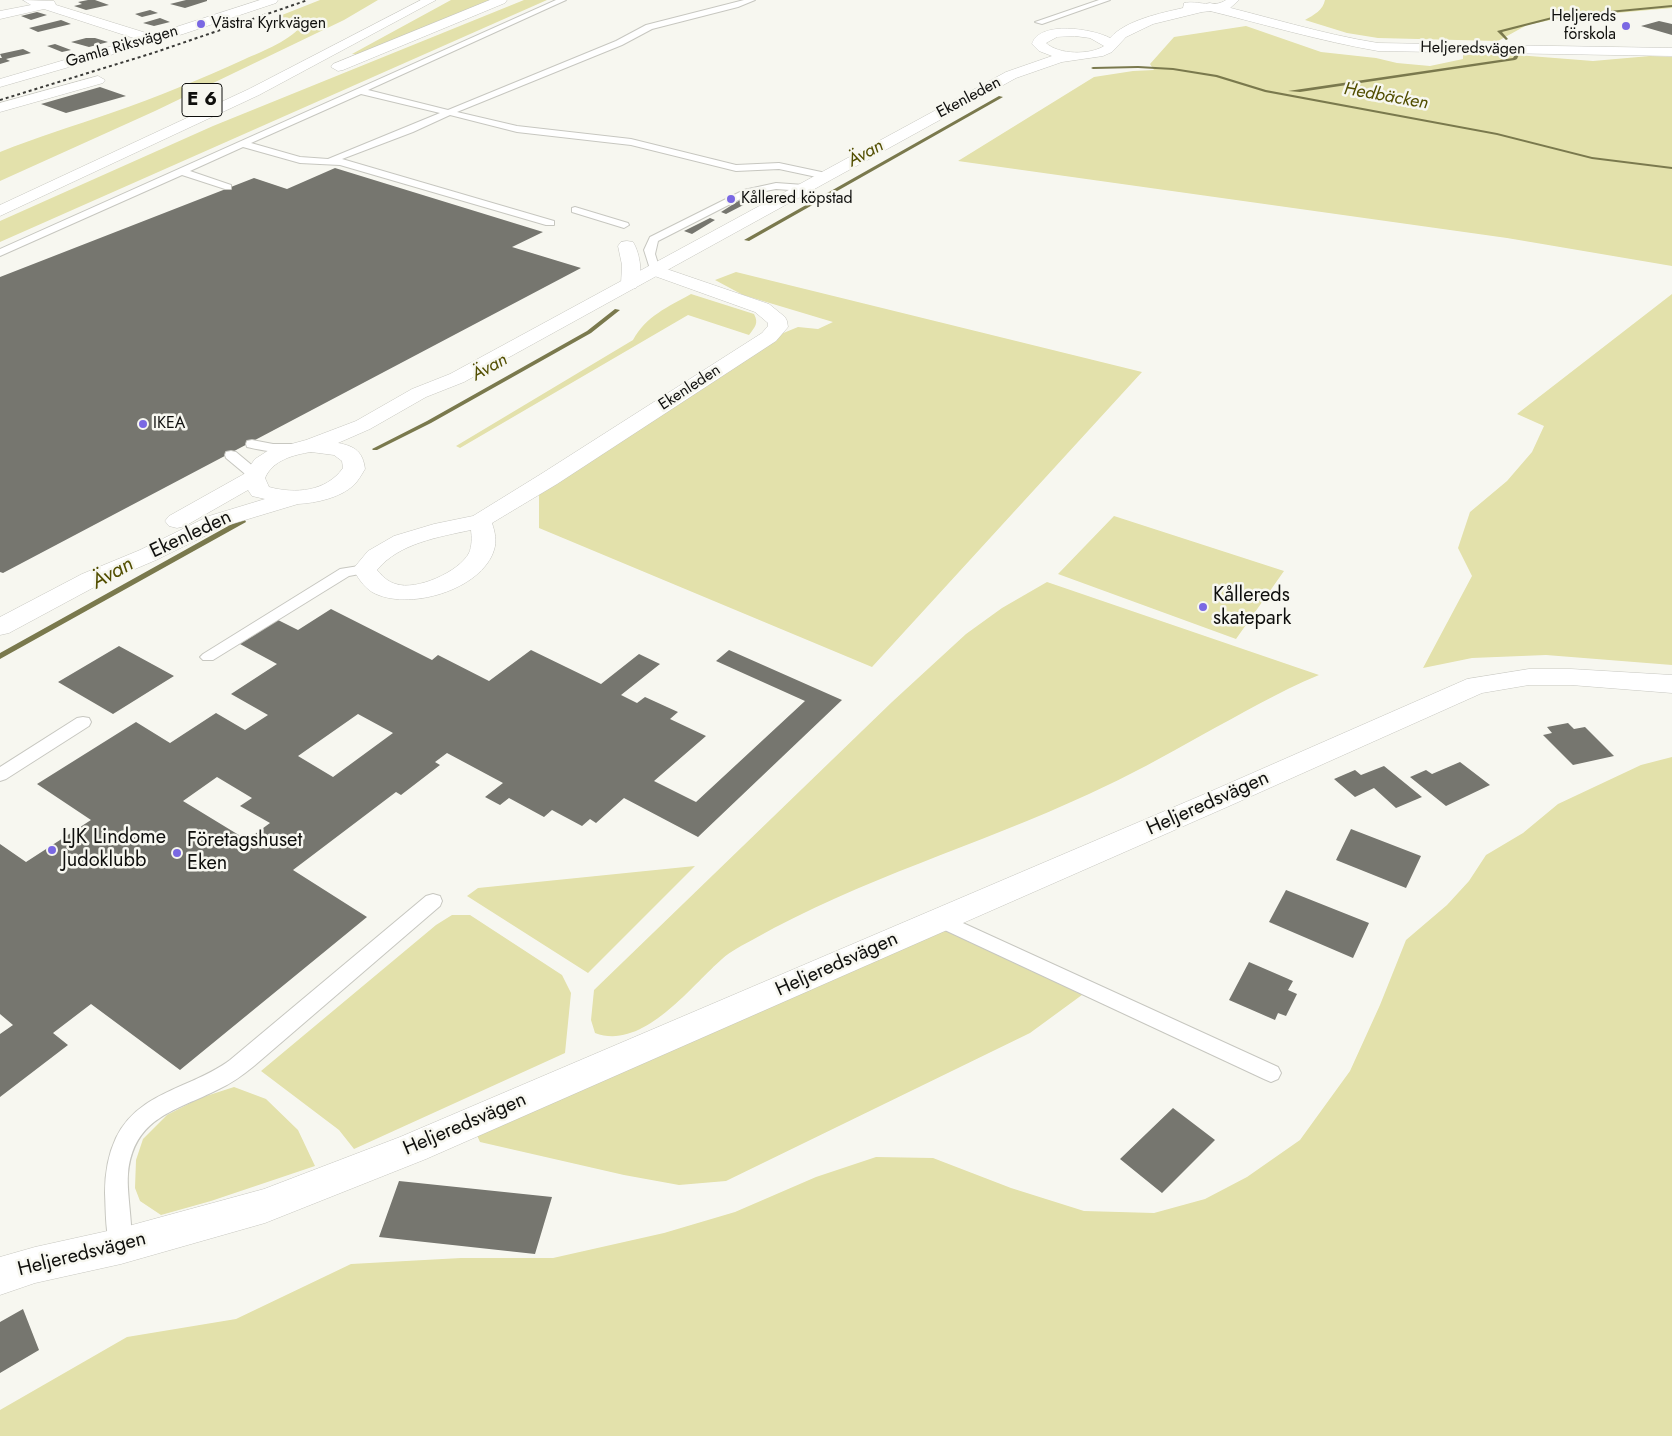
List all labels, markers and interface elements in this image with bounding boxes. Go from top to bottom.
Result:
place label: Heljereds förskola [1551,7,1616,45]
place label: Västra Kyrkvägen [211,14,326,34]
marker: Västra Kyrkvägen [195,18,207,30]
marker: Heljereds förskola [1620,20,1632,32]
street label: Gamla Riksvägen [64,22,180,72]
street label: Heljeredsvägen [1420,38,1526,60]
street label: Ekenleden [934,73,1004,123]
water label: Hedbäcken [1342,79,1430,115]
road number: E 6 [182,84,222,116]
water label: Ävan [844,135,888,173]
place label: Kållered köpstad [741,189,853,209]
marker: Kållered köpstad [725,193,737,205]
water label: Ävan [468,349,512,387]
street label: Ekenleden [655,361,725,415]
place label: IKEA [153,414,185,434]
marker: IKEA [137,418,149,430]
street label: Ekenleden [146,506,236,564]
water label: Ävan [88,552,138,596]
place label: Kållereds skatepark [1213,584,1291,631]
marker: Kållereds skatepark [1197,601,1209,613]
street label: Heljeredsvägen [1143,766,1273,842]
place label: LJK Lindome Judoklubb [62,826,166,873]
place label: Företagshuset Eken [187,829,302,876]
marker: LJK Lindome Judoklubb [46,844,58,856]
marker: Företagshuset Eken [171,847,183,859]
street label: Heljeredsvägen [772,927,902,1003]
street label: Heljeredsvägen [400,1088,530,1162]
street label: Heljeredsvägen [15,1227,149,1283]

